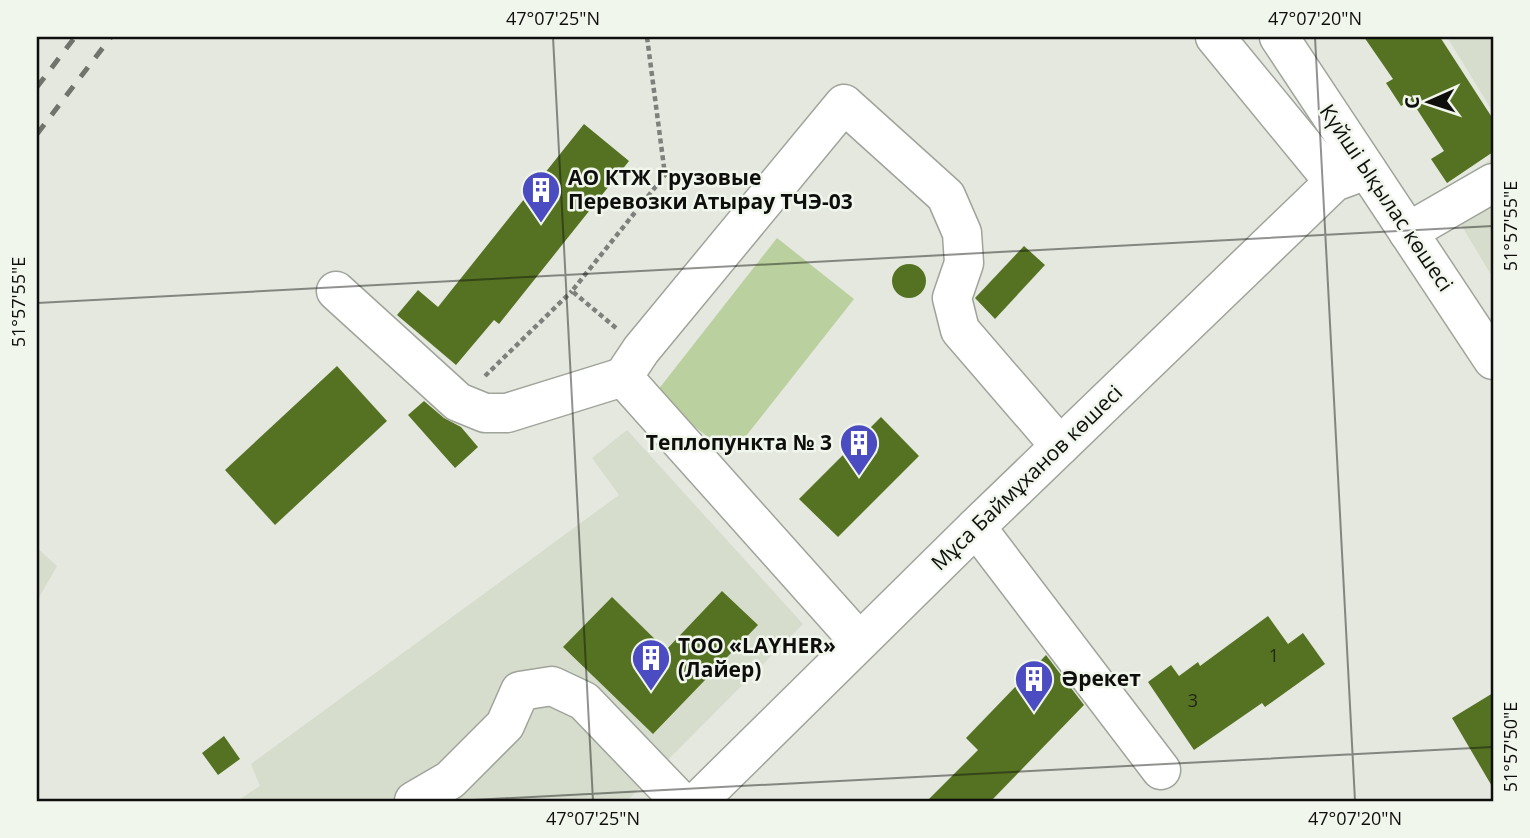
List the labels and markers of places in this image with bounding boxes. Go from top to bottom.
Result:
place label: АО КТЖ Грузовые Перевозки Атырау ТЧЭ-03 [568,163,853,215]
building icon: АО КТЖ Грузовые Перевозки Атырау ТЧЭ-03 [520,169,562,224]
building icon: Теплопункта № 3 [838,422,880,477]
place label: Теплопункта № 3 [646,428,832,456]
place label: ТОО «LAYHER» (Лайер) [678,631,836,683]
building icon: ТОО «LAYHER» (Лайер) [630,637,672,692]
building icon: Әрекет [1013,658,1055,713]
place label: Әрекет [1061,664,1141,692]

